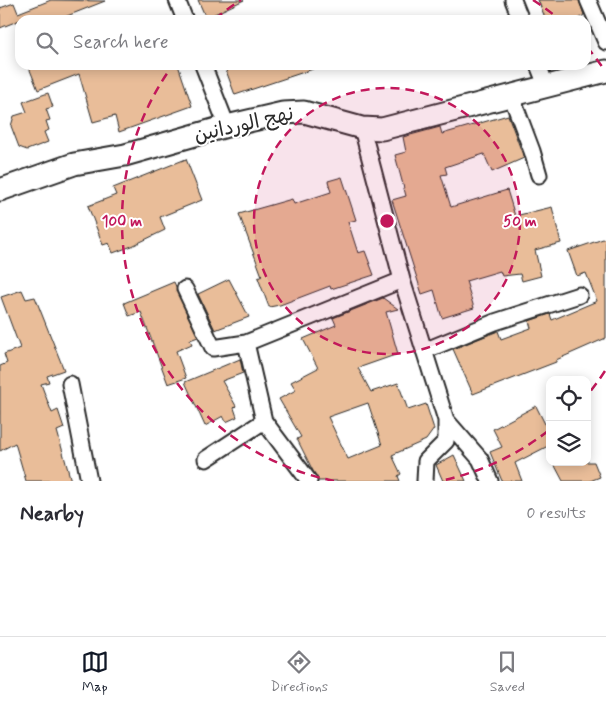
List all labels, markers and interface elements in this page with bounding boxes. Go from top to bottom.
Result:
search box [15,15,591,70]
icon: search [33,29,61,57]
text: Search here [73,30,169,55]
street label: نهج الوردانين [191,100,297,150]
text: 100 m [102,212,142,232]
centre of rings [378,212,396,230]
text: 50 m [503,212,537,232]
map controls [546,376,591,466]
button: locate [546,376,591,421]
button: layers [546,421,591,466]
text: Nearby [20,500,84,528]
text: 0 results [526,503,586,524]
tab: Map [81,648,109,696]
tab: Directions [271,648,328,696]
tab: Saved [490,648,525,696]

